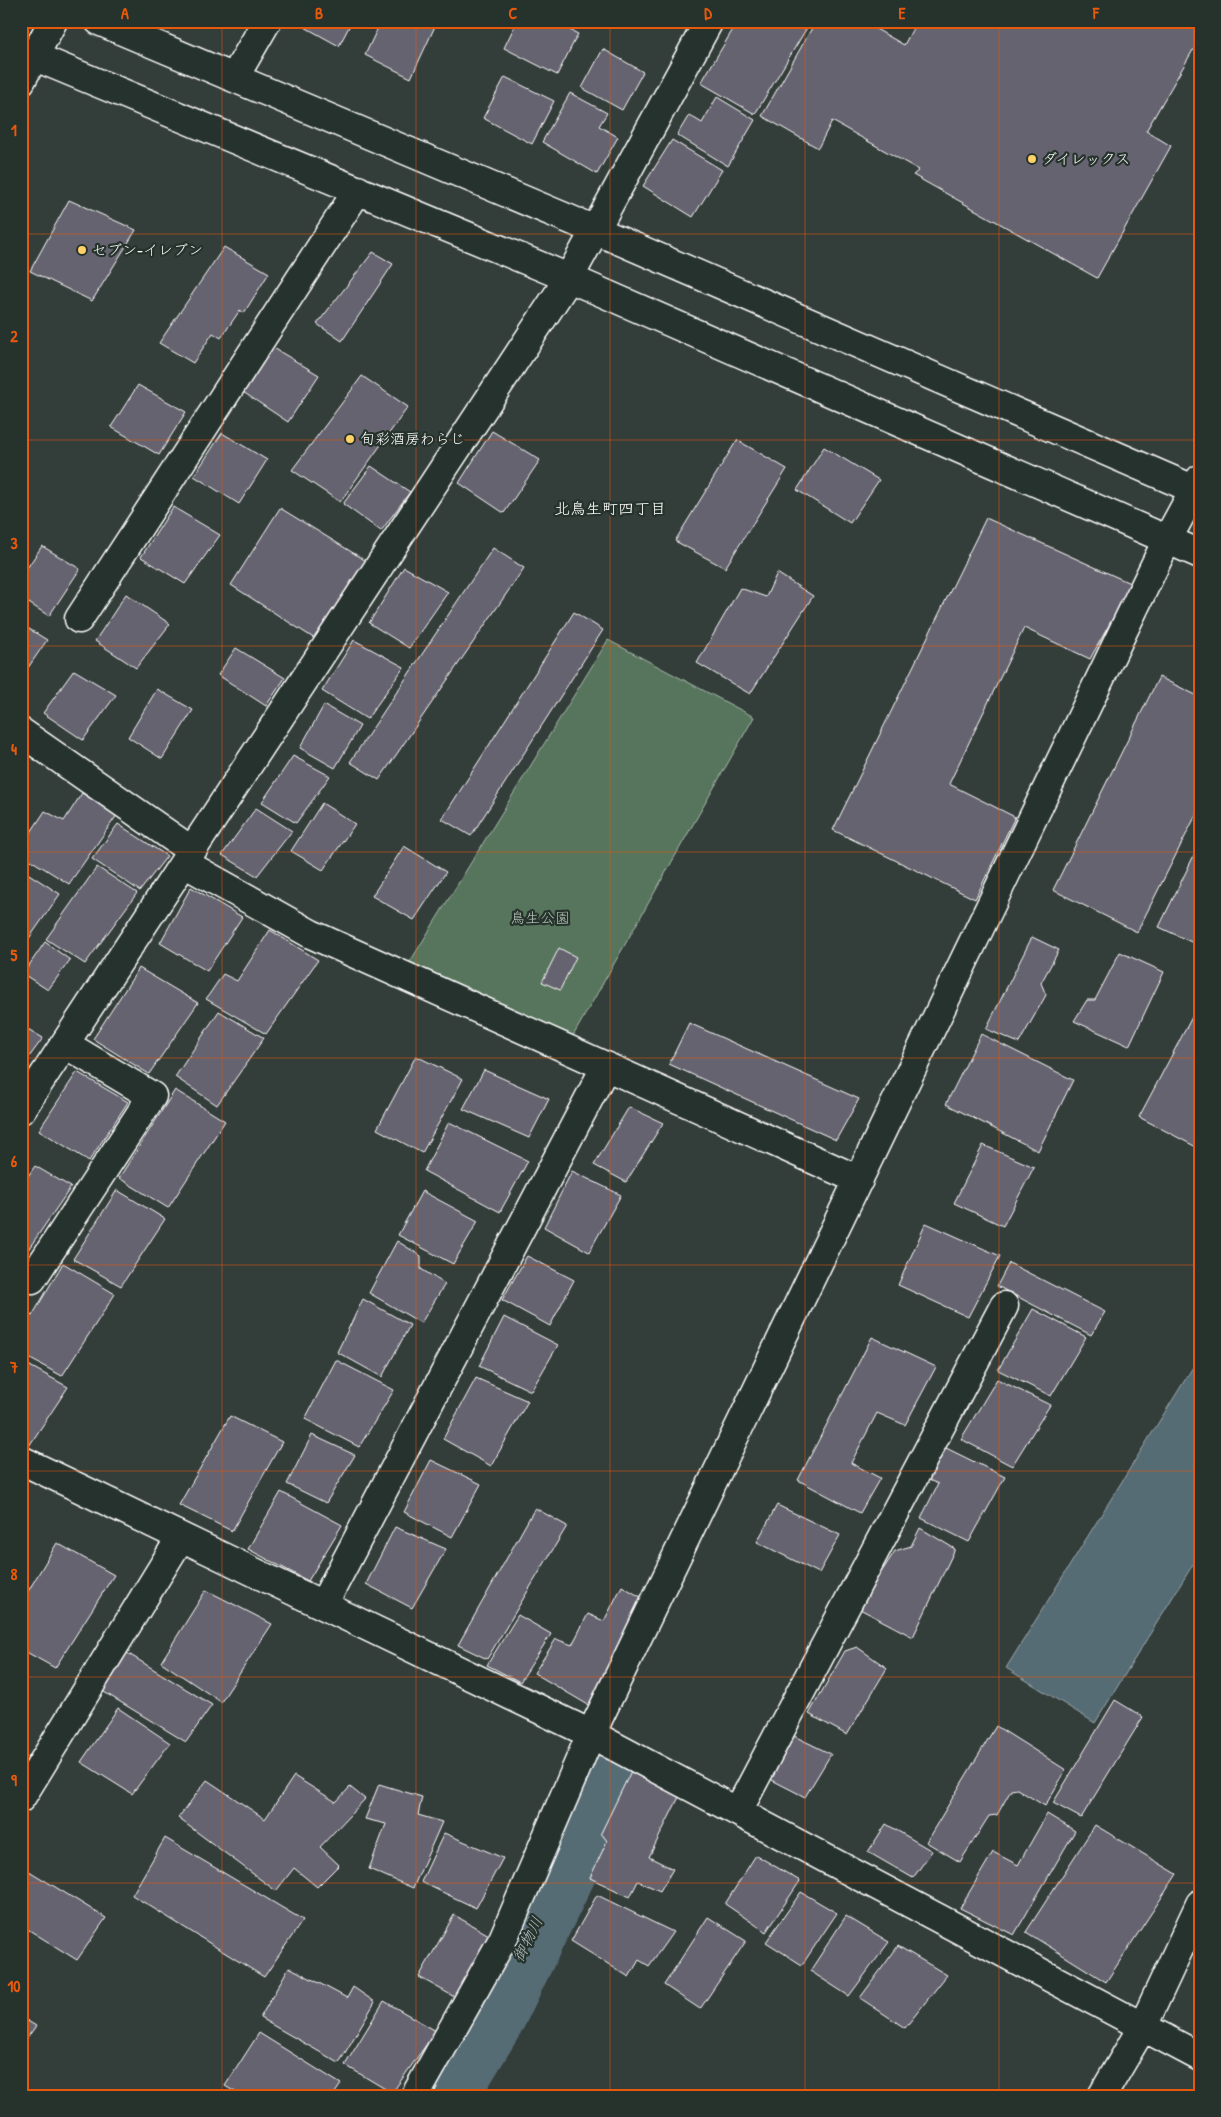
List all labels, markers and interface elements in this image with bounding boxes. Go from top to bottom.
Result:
text: A [121,2,129,24]
text: B [315,2,323,24]
text: C [509,2,518,24]
text: D [704,2,712,24]
text: E [898,2,906,24]
text: F [1092,2,1100,24]
text: 1 [11,119,17,141]
place label: ダイレックス [1042,148,1130,169]
marker: ダイレックス [1026,153,1038,165]
place label: セブン-イレブン [92,239,203,260]
marker: セブン-イレブン [76,244,88,256]
text: 2 [10,325,18,347]
place label: 旬彩酒房わらじ [360,428,465,449]
marker: 旬彩酒房わらじ [344,433,356,445]
district label: 北鳥生町四丁目 [554,497,666,519]
text: 3 [10,532,18,554]
text: 4 [11,738,17,760]
park label: 鳥生公園 [510,907,570,928]
text: 5 [11,944,18,966]
text: 6 [11,1150,18,1172]
text: 7 [9,1356,18,1378]
text: 8 [11,1563,18,1585]
text: 9 [11,1769,17,1791]
water label: 御物川 [507,1913,547,1965]
text: 10 [8,1975,20,1997]

